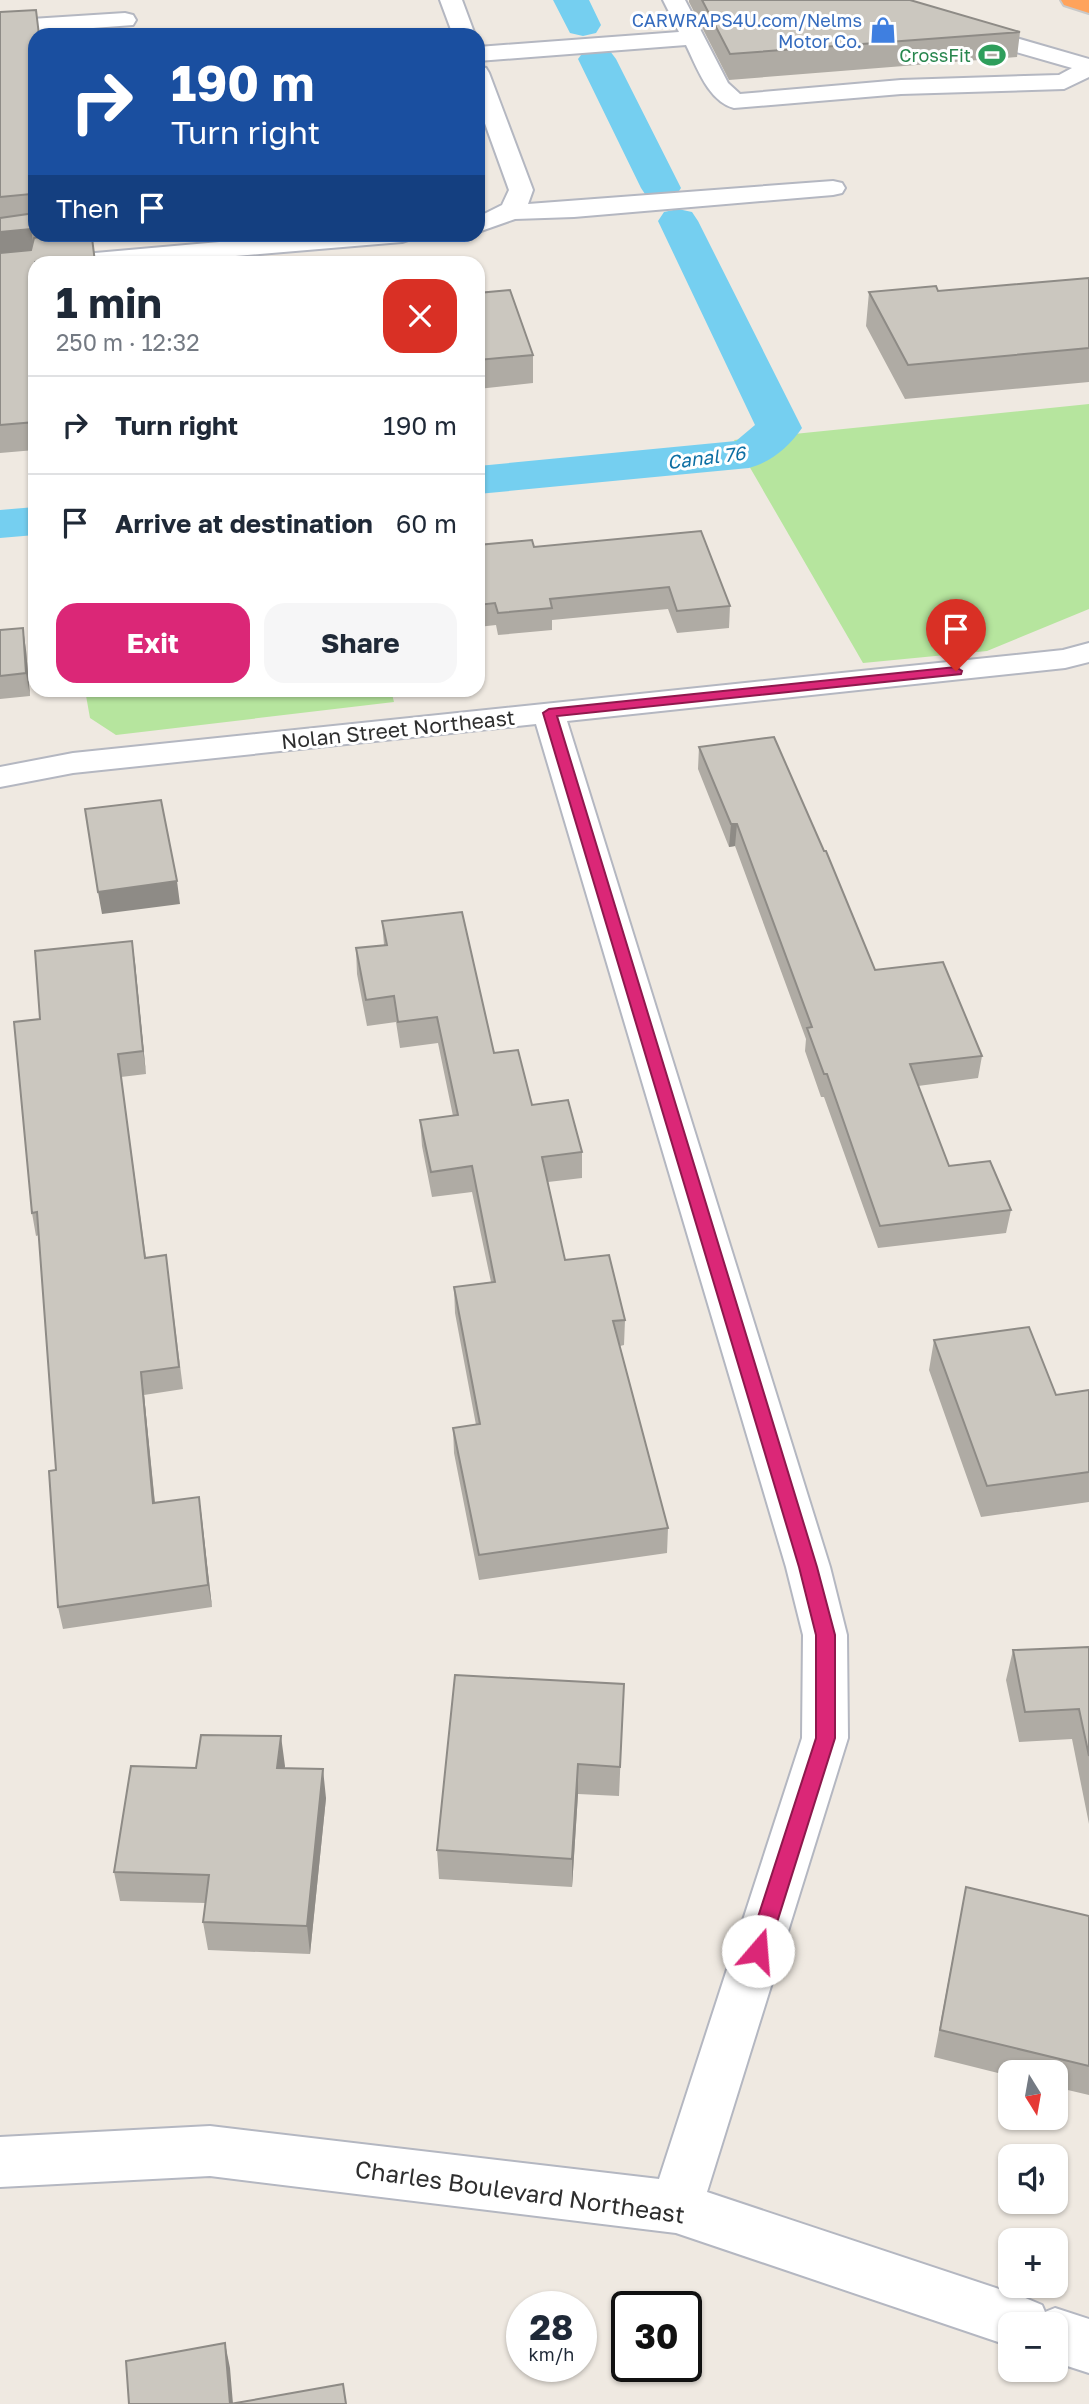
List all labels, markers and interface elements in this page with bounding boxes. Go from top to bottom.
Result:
place label: CARWRAPS4U.com/Nelms Motor Co. [632,9,862,52]
shop icon: CARWRAPS4U.com/Nelms Motor Co. [868,15,898,45]
sports icon: CrossFit [977,40,1007,70]
place label: CrossFit [899,44,971,66]
text: 190 m [171,53,314,112]
icon: right [56,56,147,147]
text: Turn right [171,113,320,151]
icon: arrive [133,189,171,227]
text: Then [56,193,119,224]
text: 1 min [56,277,162,327]
button: close [383,279,457,353]
text: 250 m · 12:32 [56,328,200,356]
icon: right [56,406,94,444]
text: Turn right [115,410,238,441]
text: 190 m [383,410,457,441]
water label: Canal 76 [666,441,748,473]
icon: arrive [56,504,94,542]
text: Arrive at destination [115,508,373,539]
text: 60 m [396,508,457,539]
pin [926,599,986,671]
button: Exit [56,603,250,683]
button: Share [264,603,457,683]
icon: arrive [937,610,975,648]
street label: Nolan Street Northeast [280,704,516,754]
position arrow [721,1914,795,1988]
north arrow [998,2060,1068,2130]
map controls [998,2060,1068,2382]
button: sound [998,2144,1068,2214]
street label: Charles Boulevard Northeast [353,2153,687,2229]
button: + [998,2228,1068,2298]
speed limit sign: 30 [611,2291,702,2382]
text: 28 [530,2306,573,2348]
button: − [998,2312,1068,2382]
text: km/h [529,2343,574,2365]

